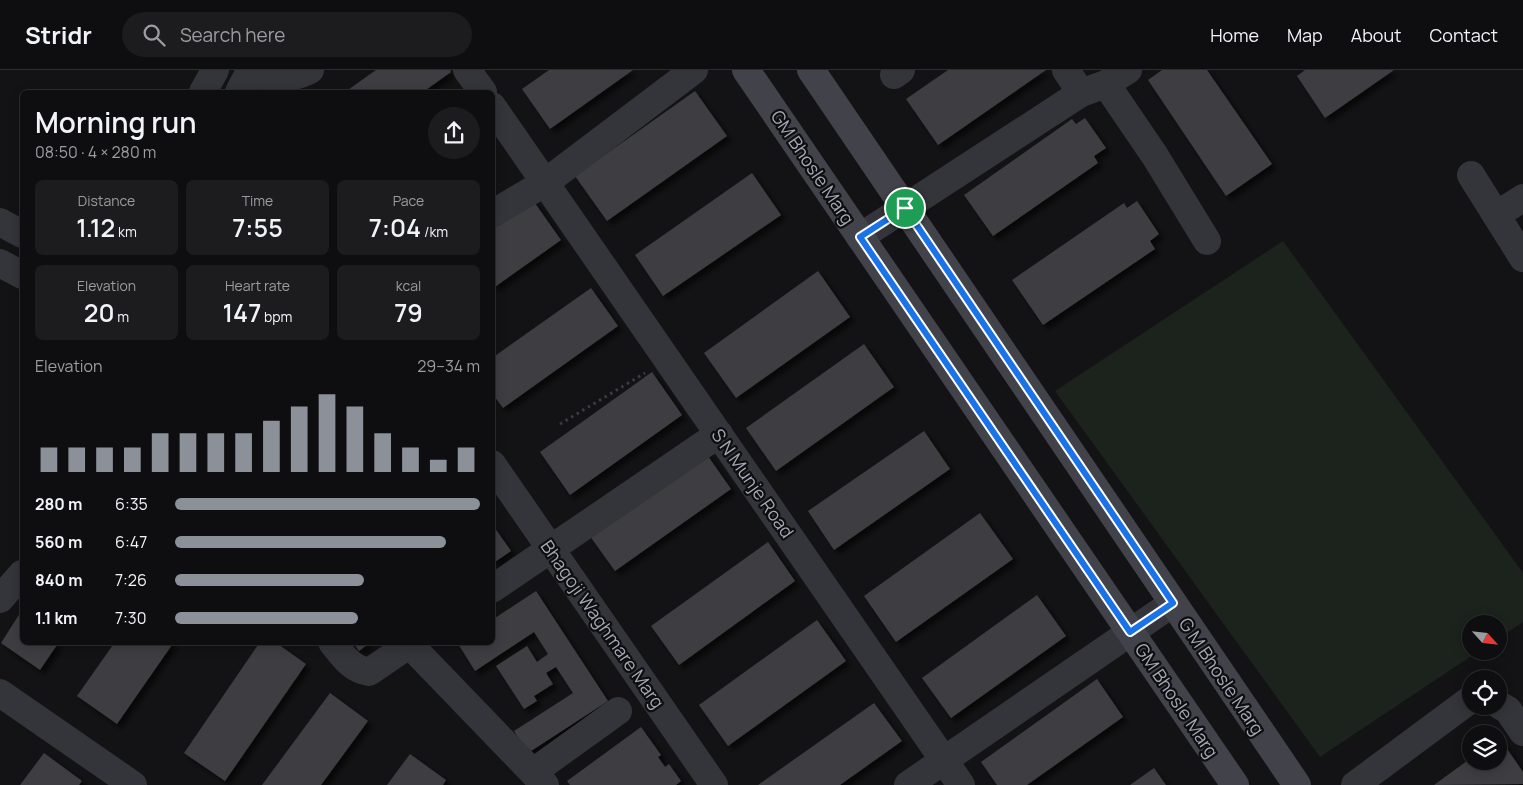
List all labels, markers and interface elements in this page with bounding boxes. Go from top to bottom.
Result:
search box [122,12,472,57]
text: Stridr [25,18,92,51]
icon: search [140,21,168,49]
text: Search here [180,22,285,48]
text: Home [1210,23,1259,47]
text: Map [1287,23,1323,47]
text: About [1351,23,1401,47]
text: Contact [1429,23,1498,47]
text: Morning run [35,103,196,141]
street label: GM Bhosle Marg [766,105,860,229]
button: share [428,107,480,159]
text: 08:50 · 4 × 280 m [35,141,156,163]
pin [884,187,926,229]
text: Distance [78,191,135,210]
text: Time [242,191,273,210]
text: Pace [393,191,424,210]
icon: arrive [891,194,919,222]
text: 1.12 [76,210,115,245]
text: 7:55 [232,210,283,245]
text: 7:04 [369,210,421,245]
text: km [115,222,137,241]
text: /km [421,222,448,241]
text: Elevation [77,276,136,295]
text: Heart rate [225,276,290,295]
text: kcal [396,276,421,295]
text: 20 [84,295,115,330]
text: 147 [223,295,261,330]
text: 79 [394,295,423,330]
text: m [115,307,129,326]
text: bpm [261,307,292,326]
text: Elevation [35,355,103,377]
text: 29–34 m [417,355,480,377]
street label: S N Munje Road [706,424,800,542]
text: 280 m [35,493,82,515]
text: 6:35 [115,493,148,515]
text: 560 m [35,531,82,553]
text: 6:47 [115,531,147,553]
street label: Bhagoji Waghmare Marg [536,535,670,713]
text: 840 m [35,569,83,591]
text: 7:26 [115,569,147,591]
text: 1.1 km [35,607,78,629]
text: 7:30 [115,607,146,629]
street label: G M Bhosle Marg [1174,613,1270,739]
north arrow [1462,615,1508,660]
map controls [1462,615,1507,770]
street label: GM Bhosle Marg [1130,638,1224,762]
button: locate [1462,670,1507,715]
button: layers [1462,725,1507,770]

